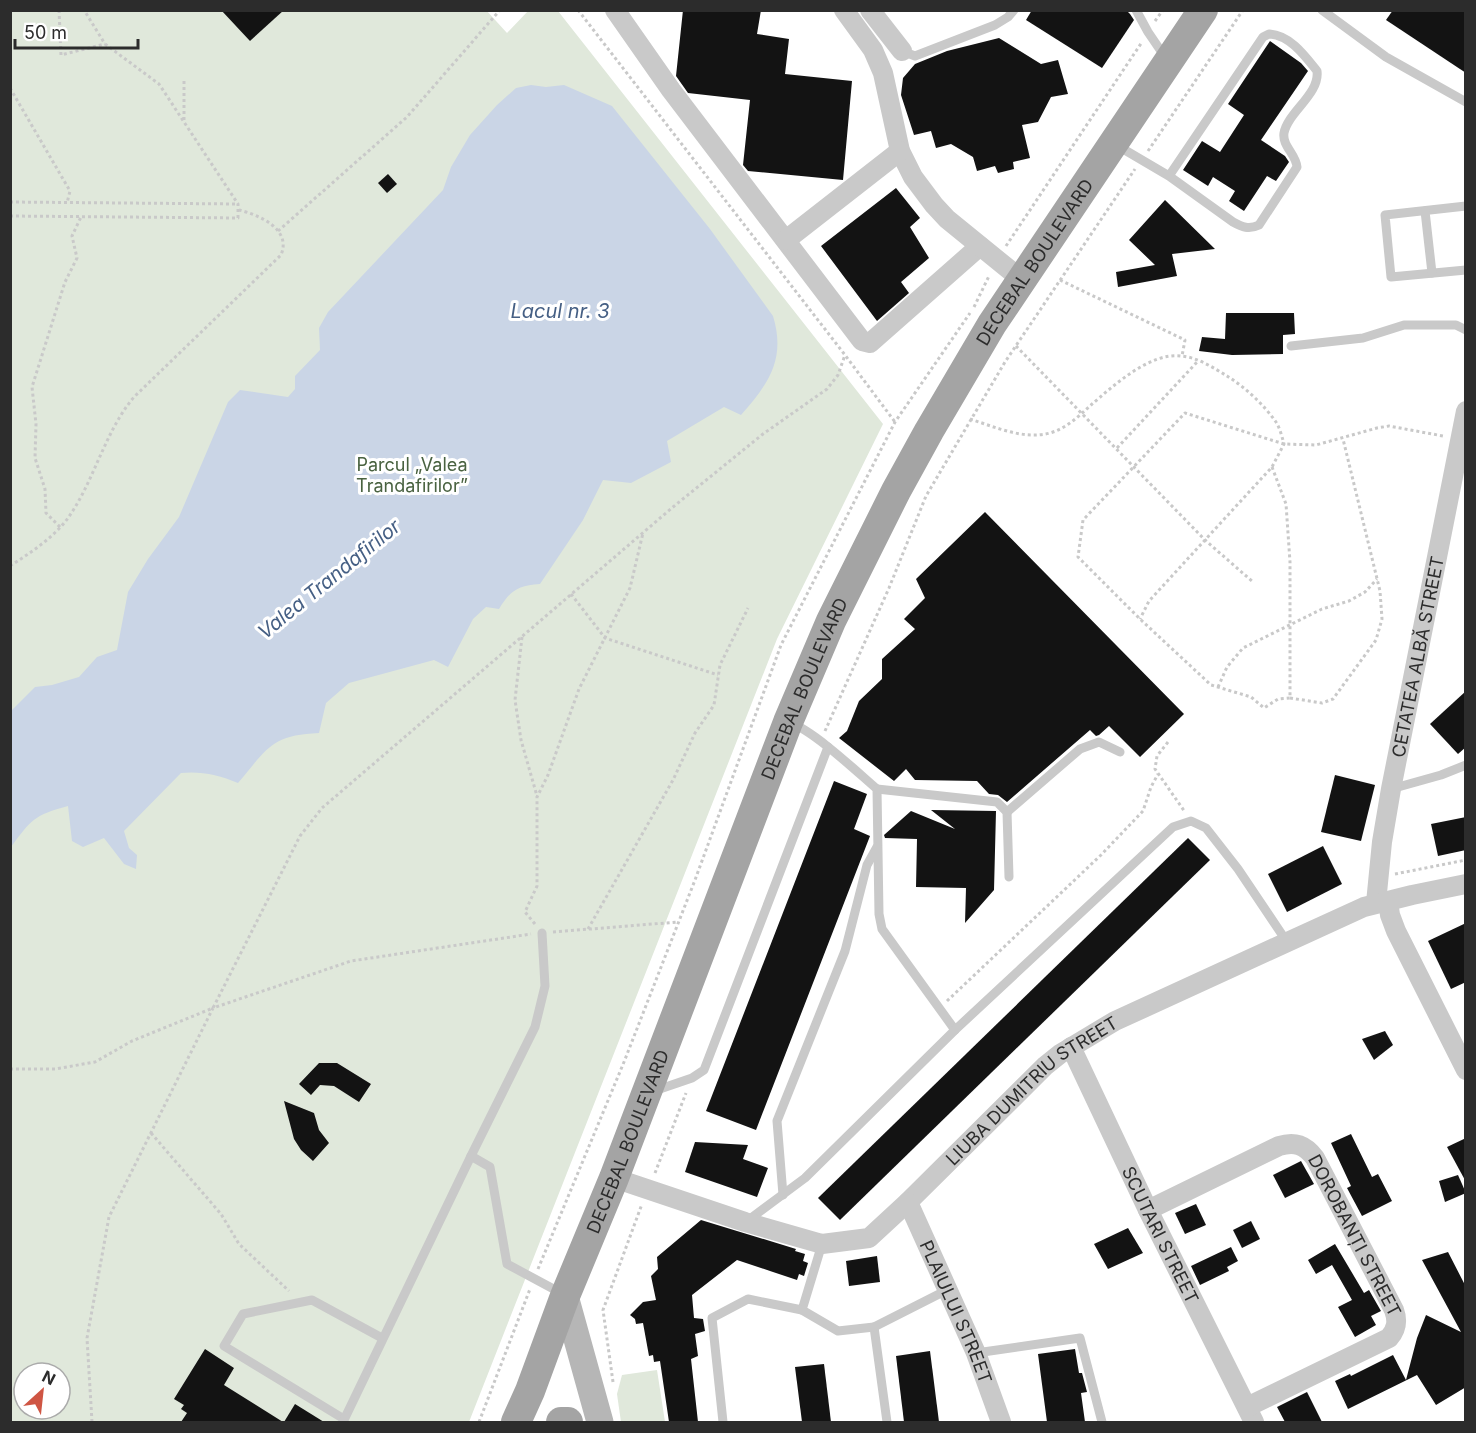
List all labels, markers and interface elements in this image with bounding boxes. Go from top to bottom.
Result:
scale bar [15,12,138,50]
text: 50 m [24,22,67,43]
street label: DECEBAL BOULEVARD [971,175,1097,349]
water label: Lacul nr. 3 [510,299,610,323]
park label: Parcul „Valea Trandafirilor” [356,454,468,496]
water label: Valea Trandafirilor [253,514,405,644]
street label: CETATEA ALBĂ STREET [1387,554,1447,759]
street label: DECEBAL BOULEVARD [757,594,852,783]
street label: LIUBA DUMITRIU STREET [941,1012,1121,1169]
street label: DECEBAL BOULEVARD [582,1047,673,1236]
street label: DOROBANȚI STREET [1304,1151,1406,1320]
street label: SCUTARI STREET [1118,1163,1203,1307]
street label: PLAIULUI STREET [916,1237,997,1386]
north arrow [12,1361,72,1421]
text: N [39,1366,59,1389]

